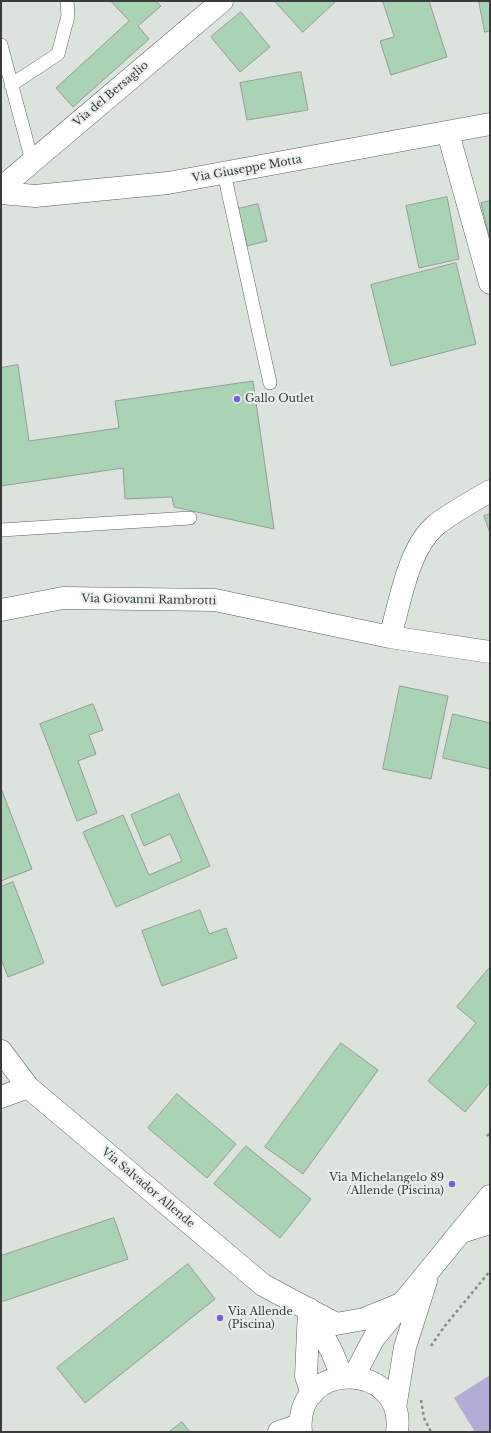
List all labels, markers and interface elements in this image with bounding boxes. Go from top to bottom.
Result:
street label: Via del Bersaglio [71,59,151,129]
street label: Via Giuseppe Motta [191,153,303,185]
place label: Gallo Outlet [245,392,314,406]
marker: Gallo Outlet [232,394,242,404]
street label: Via Giovanni Rambrotti [82,592,216,608]
street label: Via Salvador Allende [99,1145,197,1231]
place label: Via Michelangelo 89 /Allende (Piscina) [329,1171,444,1197]
marker: Via Michelangelo 89 /Allende (Piscina) [447,1179,457,1189]
place label: Via Allende (Piscina) [228,1305,293,1331]
marker: Via Allende (Piscina) [215,1313,225,1323]

